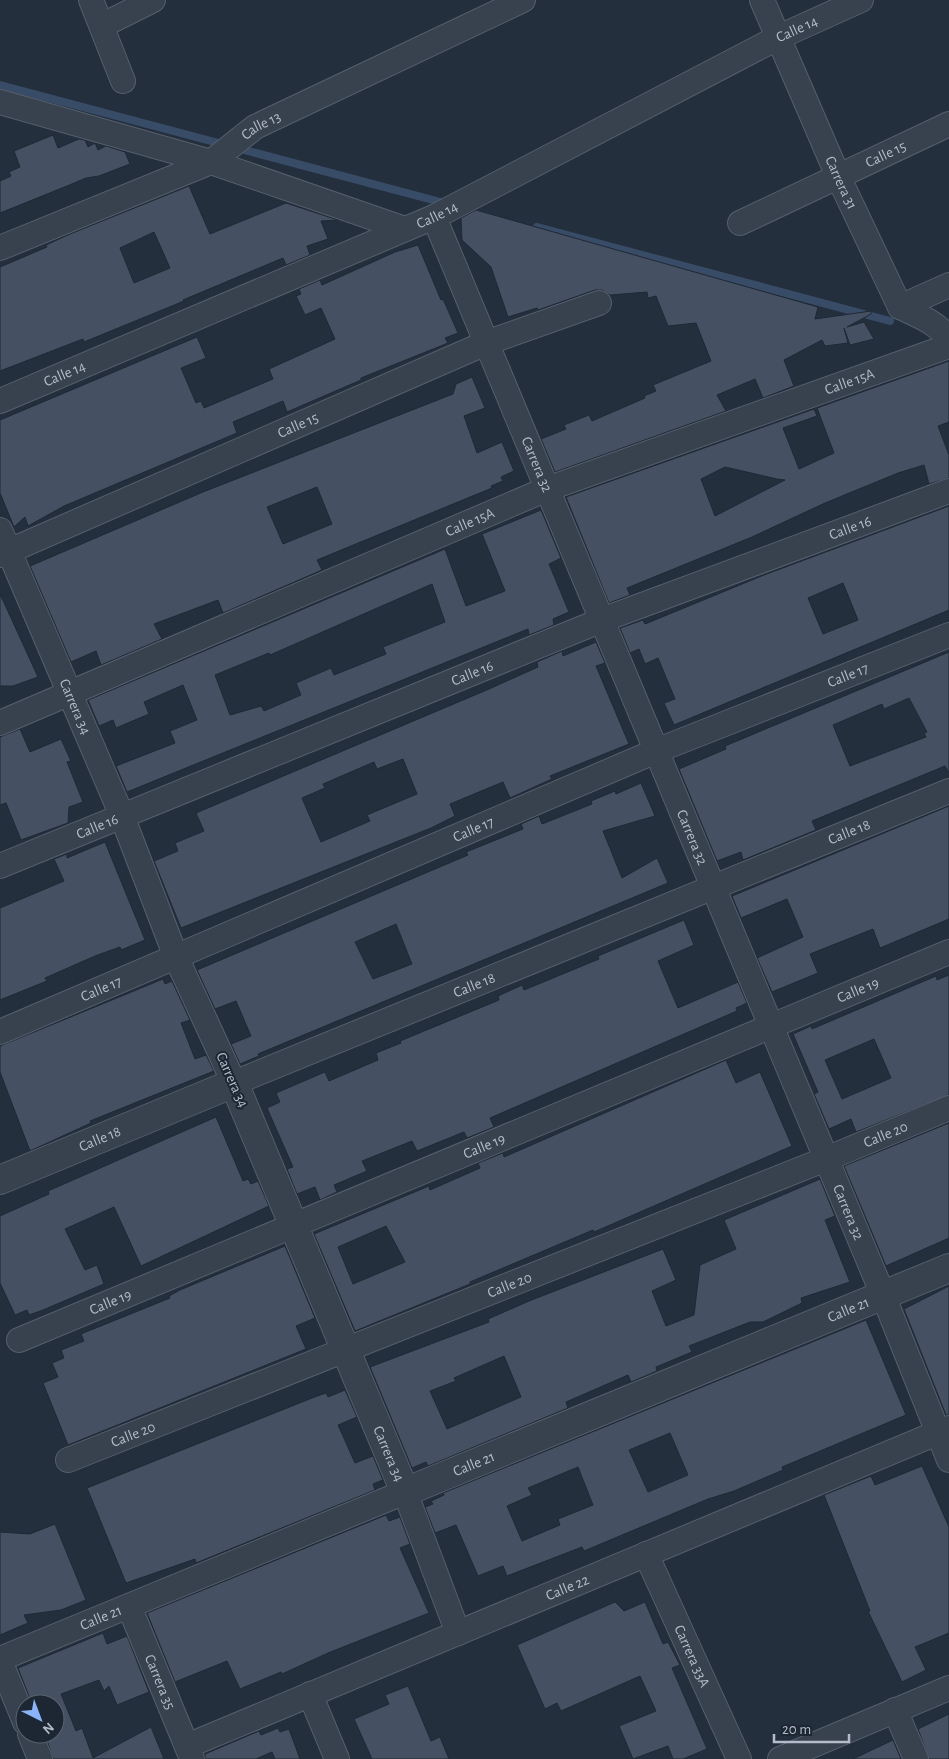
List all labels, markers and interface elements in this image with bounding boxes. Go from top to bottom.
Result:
street label: Calle 14 [774,13,820,45]
street label: Calle 13 [238,108,283,143]
street label: Calle 15 [863,138,908,170]
street label: Carrera 31 [823,154,860,211]
street label: Calle 14 [414,199,460,231]
street label: Calle 14 [41,358,88,389]
street label: Calle 15A [823,366,877,397]
street label: Calle 15 [275,410,321,441]
street label: Carrera 32 [519,435,555,494]
street label: Calle 15A [443,505,497,539]
street label: Calle 16 [827,513,873,542]
street label: Calle 16 [449,658,495,688]
street label: Calle 17 [825,660,871,690]
street label: Carrera 34 [57,677,94,737]
street label: Carrera 32 [674,808,711,867]
street label: Calle 16 [74,811,120,842]
street label: Calle 17 [451,814,496,845]
street label: Calle 18 [826,817,872,847]
street label: Calle 18 [451,970,497,1000]
street label: Calle 17 [78,973,124,1004]
street label: Calle 19 [835,975,881,1005]
street label: Carrera 34 [213,1050,251,1110]
street label: Calle 20 [861,1118,910,1150]
street label: Calle 18 [77,1123,123,1154]
street label: Calle 19 [461,1131,507,1161]
street label: Carrera 32 [830,1182,867,1242]
street label: Calle 20 [485,1269,534,1300]
street label: Calle 19 [87,1287,133,1317]
street label: Calle 21 [825,1294,871,1325]
street label: Calle 20 [109,1419,157,1450]
street label: Carrera 34 [371,1424,407,1484]
street label: Calle 21 [451,1448,497,1479]
street label: Calle 22 [543,1572,591,1603]
street label: Calle 21 [78,1602,124,1633]
street label: Carrera 33A [672,1623,713,1690]
street label: Carrera 35 [142,1652,178,1711]
north arrow [15,1694,65,1744]
scale bar [774,1712,849,1744]
text: N [40,1719,56,1736]
text: 20 m [782,1722,811,1737]

